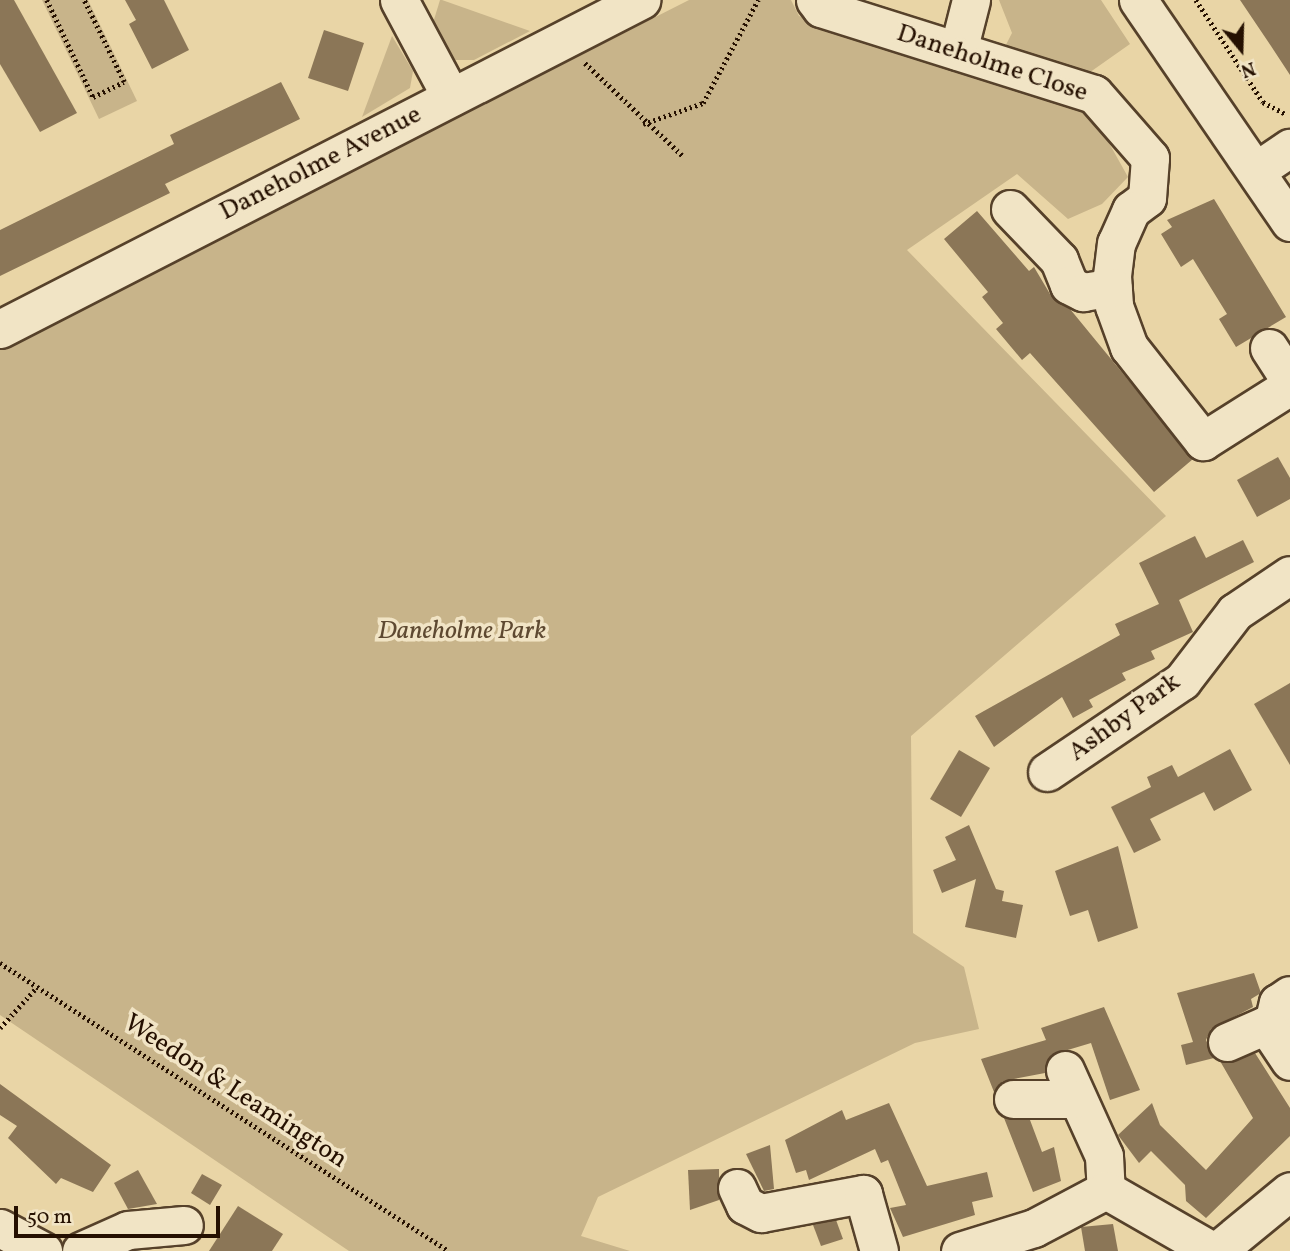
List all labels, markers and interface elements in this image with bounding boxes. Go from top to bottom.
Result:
north arrow [1206,14,1276,84]
street label: Daneholme Close [892,18,1092,110]
text: N [1237,54,1259,83]
street label: Daneholme Avenue [215,100,427,228]
park label: Daneholme Park [378,616,546,648]
street label: Ashby Park [1063,667,1187,769]
street label: Weedon & Leamington [117,1008,353,1176]
scale bar [18,1192,224,1236]
text: 50 m [27,1203,72,1232]

